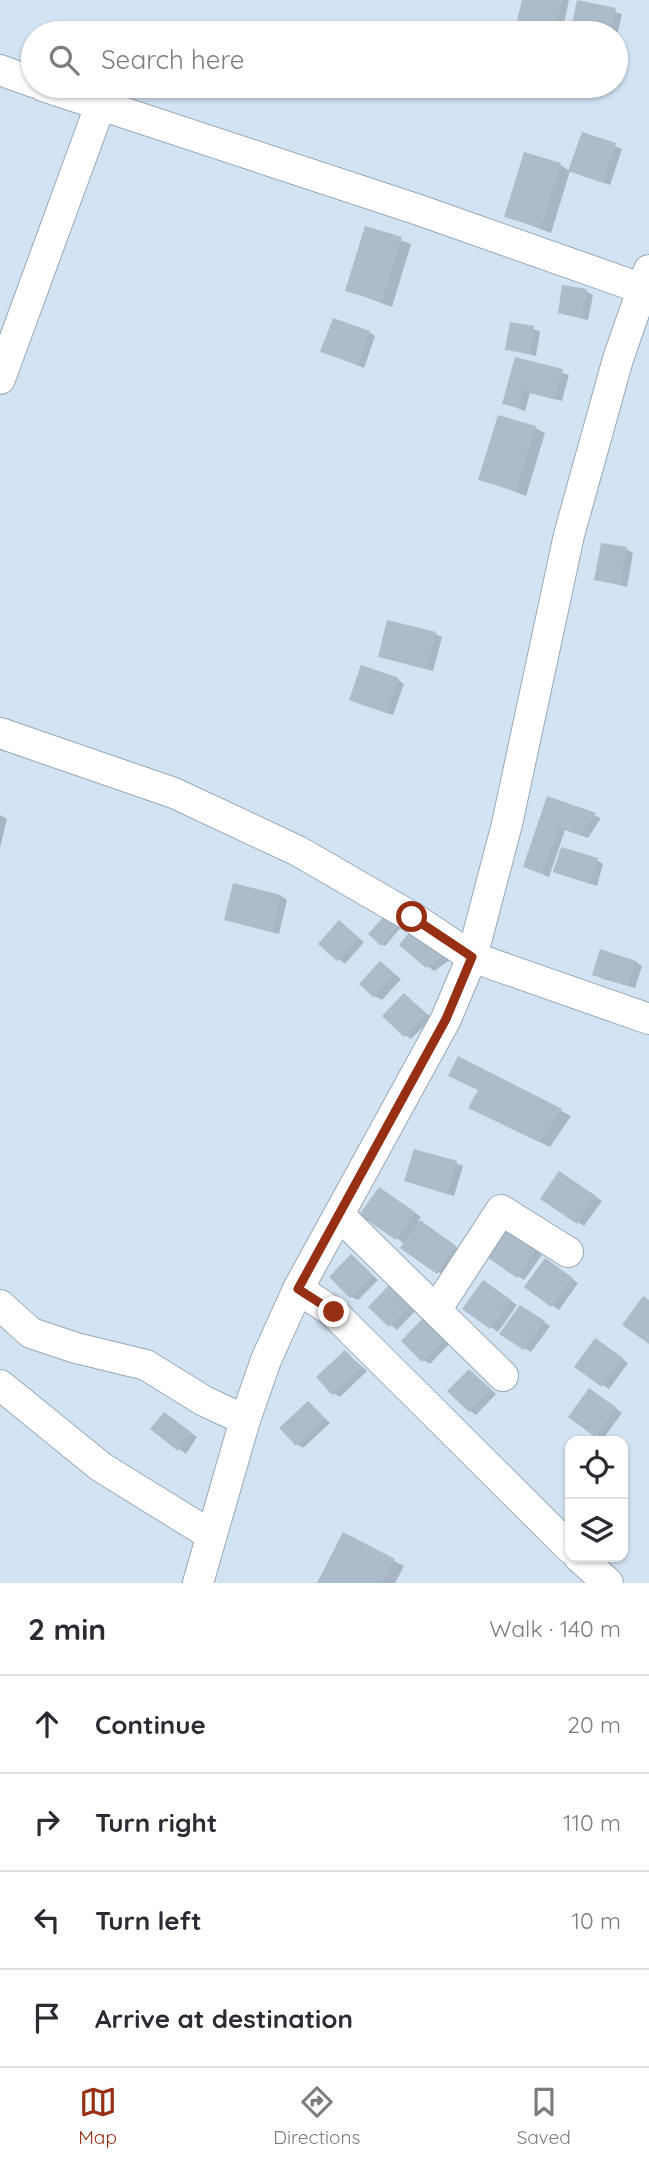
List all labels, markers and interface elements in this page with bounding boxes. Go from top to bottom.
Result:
search box [21,21,628,98]
icon: search [45,41,83,79]
text: Search here [101,43,245,76]
route start [396,901,427,932]
route end [318,1296,349,1327]
map controls [565,1436,628,1562]
button: locate [565,1436,628,1499]
button: layers [565,1499,628,1562]
text: 2 min [28,1610,106,1648]
text: Walk · 140 m [489,1614,621,1643]
icon: ahead [28,1705,66,1743]
text: Continue [95,1708,206,1741]
text: 20 m [567,1710,621,1739]
icon: right [28,1803,66,1841]
text: Turn right [95,1806,217,1839]
text: 110 m [563,1808,621,1837]
icon: left [28,1901,66,1939]
text: Turn left [95,1904,202,1937]
text: 10 m [572,1906,621,1935]
icon: arrive [28,1999,66,2037]
text: Arrive at destination [95,2002,353,2035]
tab: Map [78,2083,117,2149]
tab: Directions [273,2083,360,2149]
tab: Saved [517,2083,571,2149]

